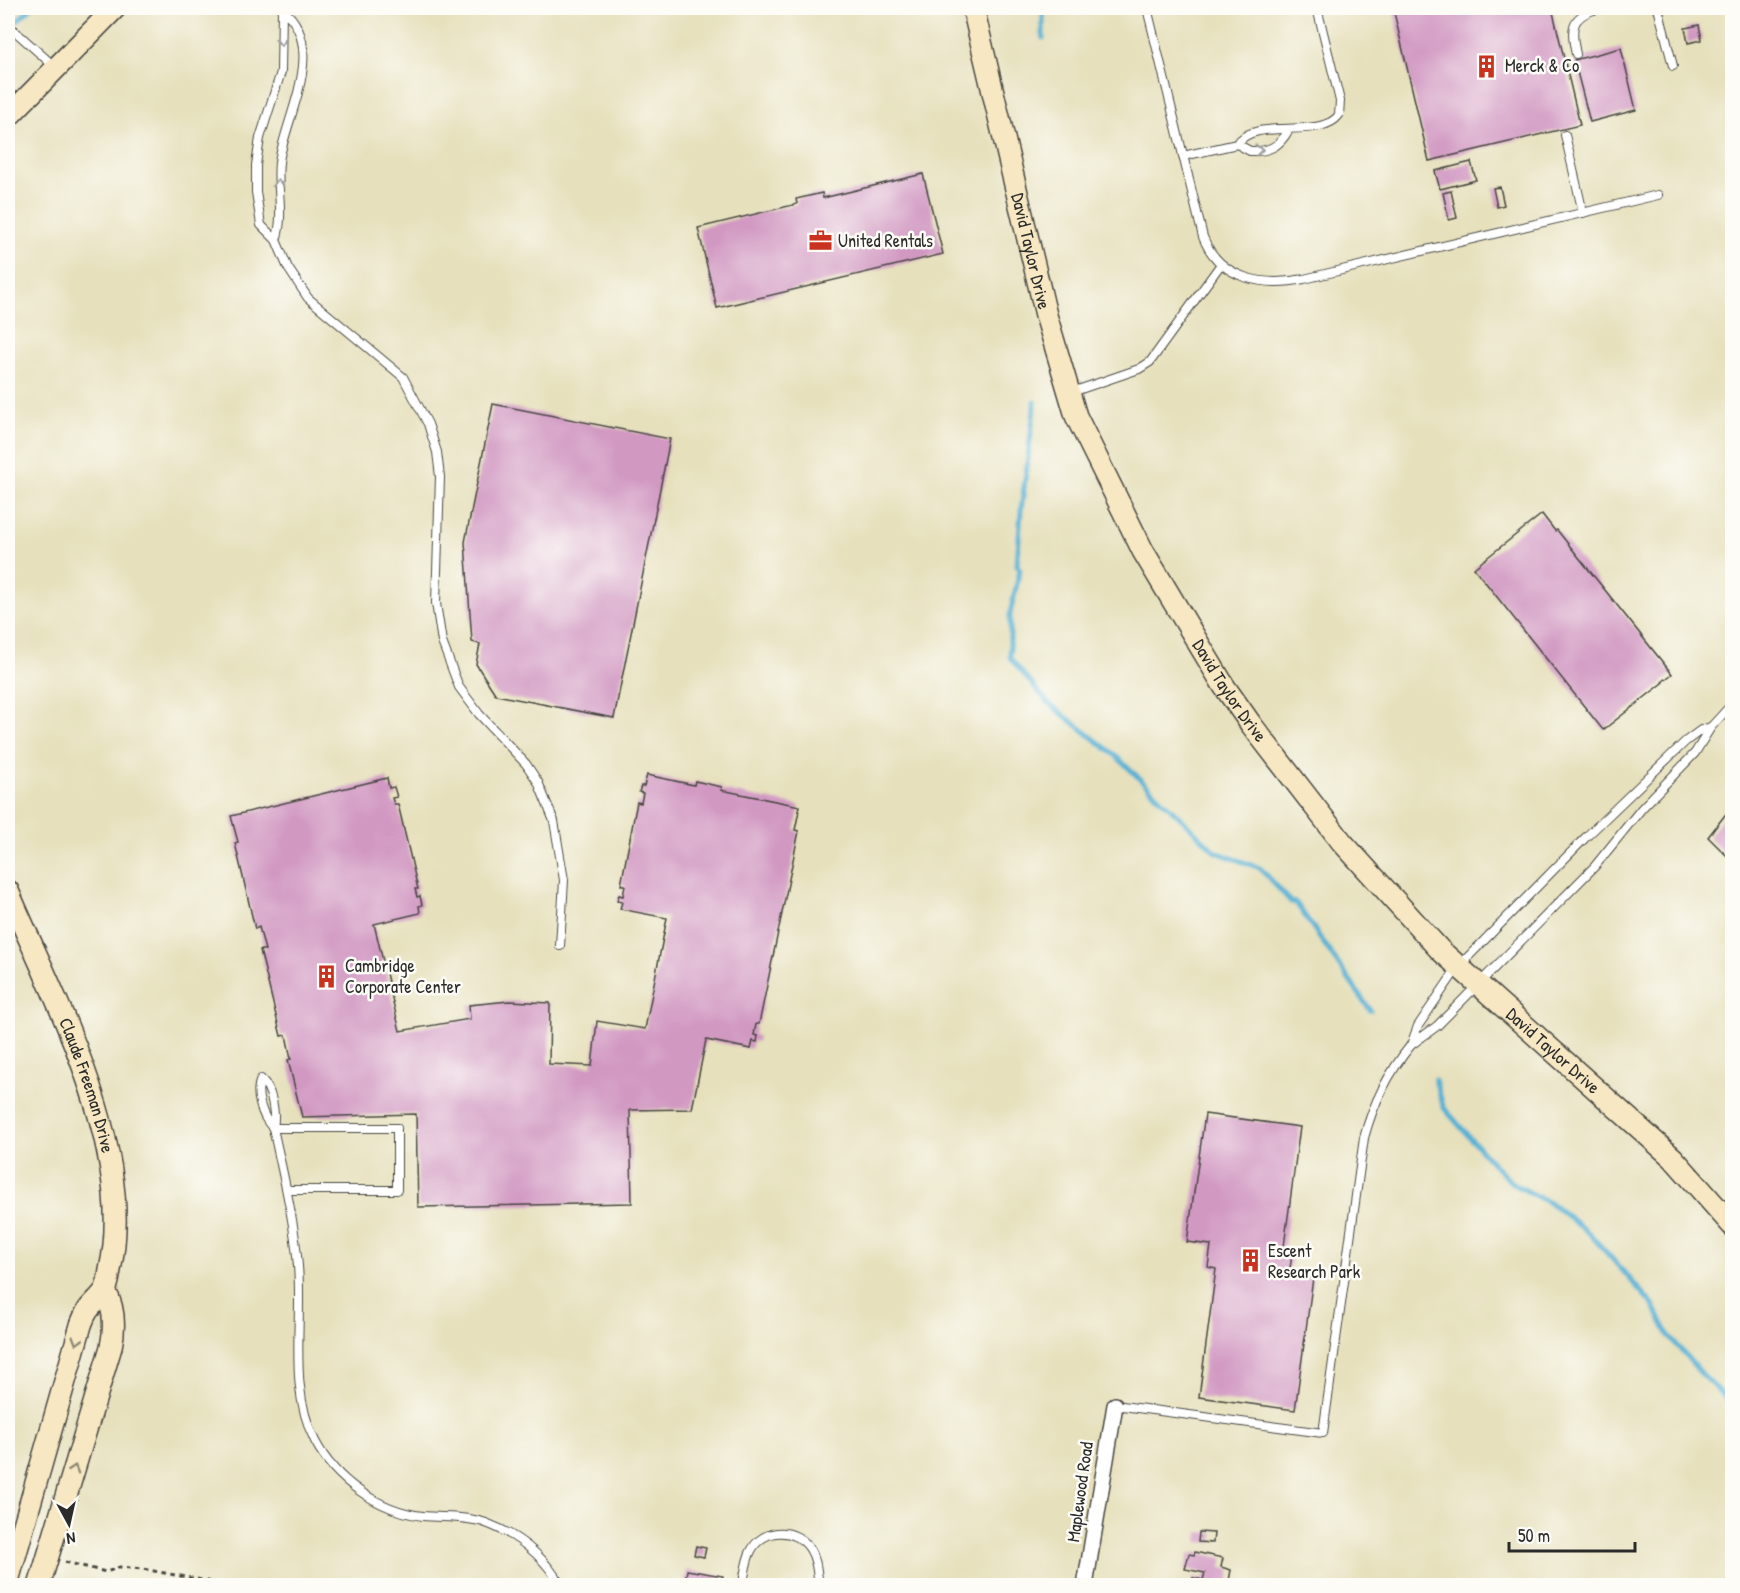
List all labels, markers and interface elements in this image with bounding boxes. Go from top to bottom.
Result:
one-way arrow [275,38,288,47]
building icon: Merck & Co [1474,53,1500,79]
place label: Merck & Co [1505,53,1579,78]
one-way arrow [1254,144,1263,157]
one-way arrow [272,178,285,187]
street label: David Taylor Drive [1005,191,1057,312]
office icon: United Rentals [807,228,833,254]
place label: United Rentals [838,228,933,253]
street label: David Taylor Drive [1187,635,1273,747]
place label: Cambridge Corporate Center [345,953,461,999]
building icon: Cambridge Corporate Center [314,963,340,989]
street label: David Taylor Drive [1501,1002,1606,1099]
street label: Claude Freeman Drive [53,1014,121,1155]
place label: Escent Research Park [1268,1238,1361,1284]
building icon: Escent Research Park [1237,1248,1263,1274]
one-way arrow [71,1335,84,1345]
street label: Maplewood Road [1060,1440,1099,1544]
one-way arrow [67,1464,80,1475]
north arrow [39,1494,99,1554]
scale bar [1509,1515,1635,1553]
text: 50 m [1518,1523,1550,1548]
text: N [65,1527,77,1550]

